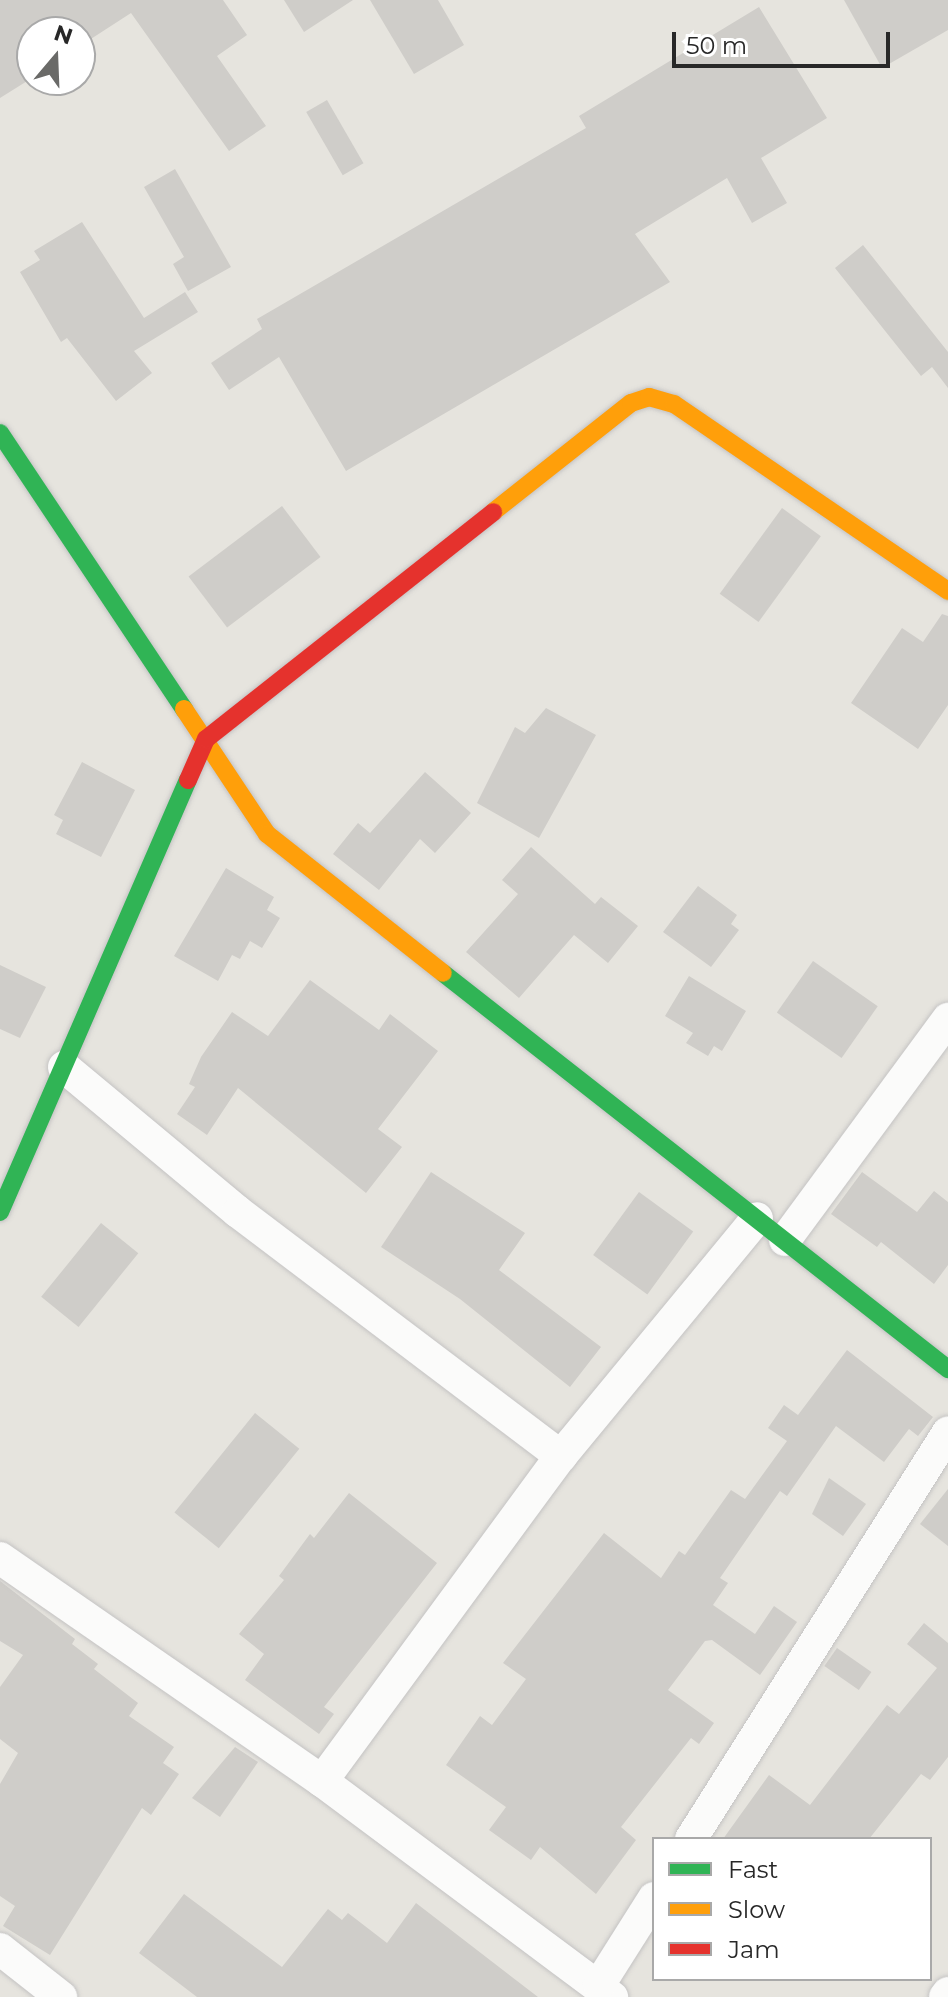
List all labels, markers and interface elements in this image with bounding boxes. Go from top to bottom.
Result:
north arrow [16,16,96,96]
scale bar [676,16,894,66]
text: N [51,19,76,50]
text: 50 m [686,31,747,60]
legend [652,1837,932,1981]
text: Fast [728,1855,778,1884]
text: Slow [728,1895,785,1924]
text: Jam [728,1935,780,1964]

